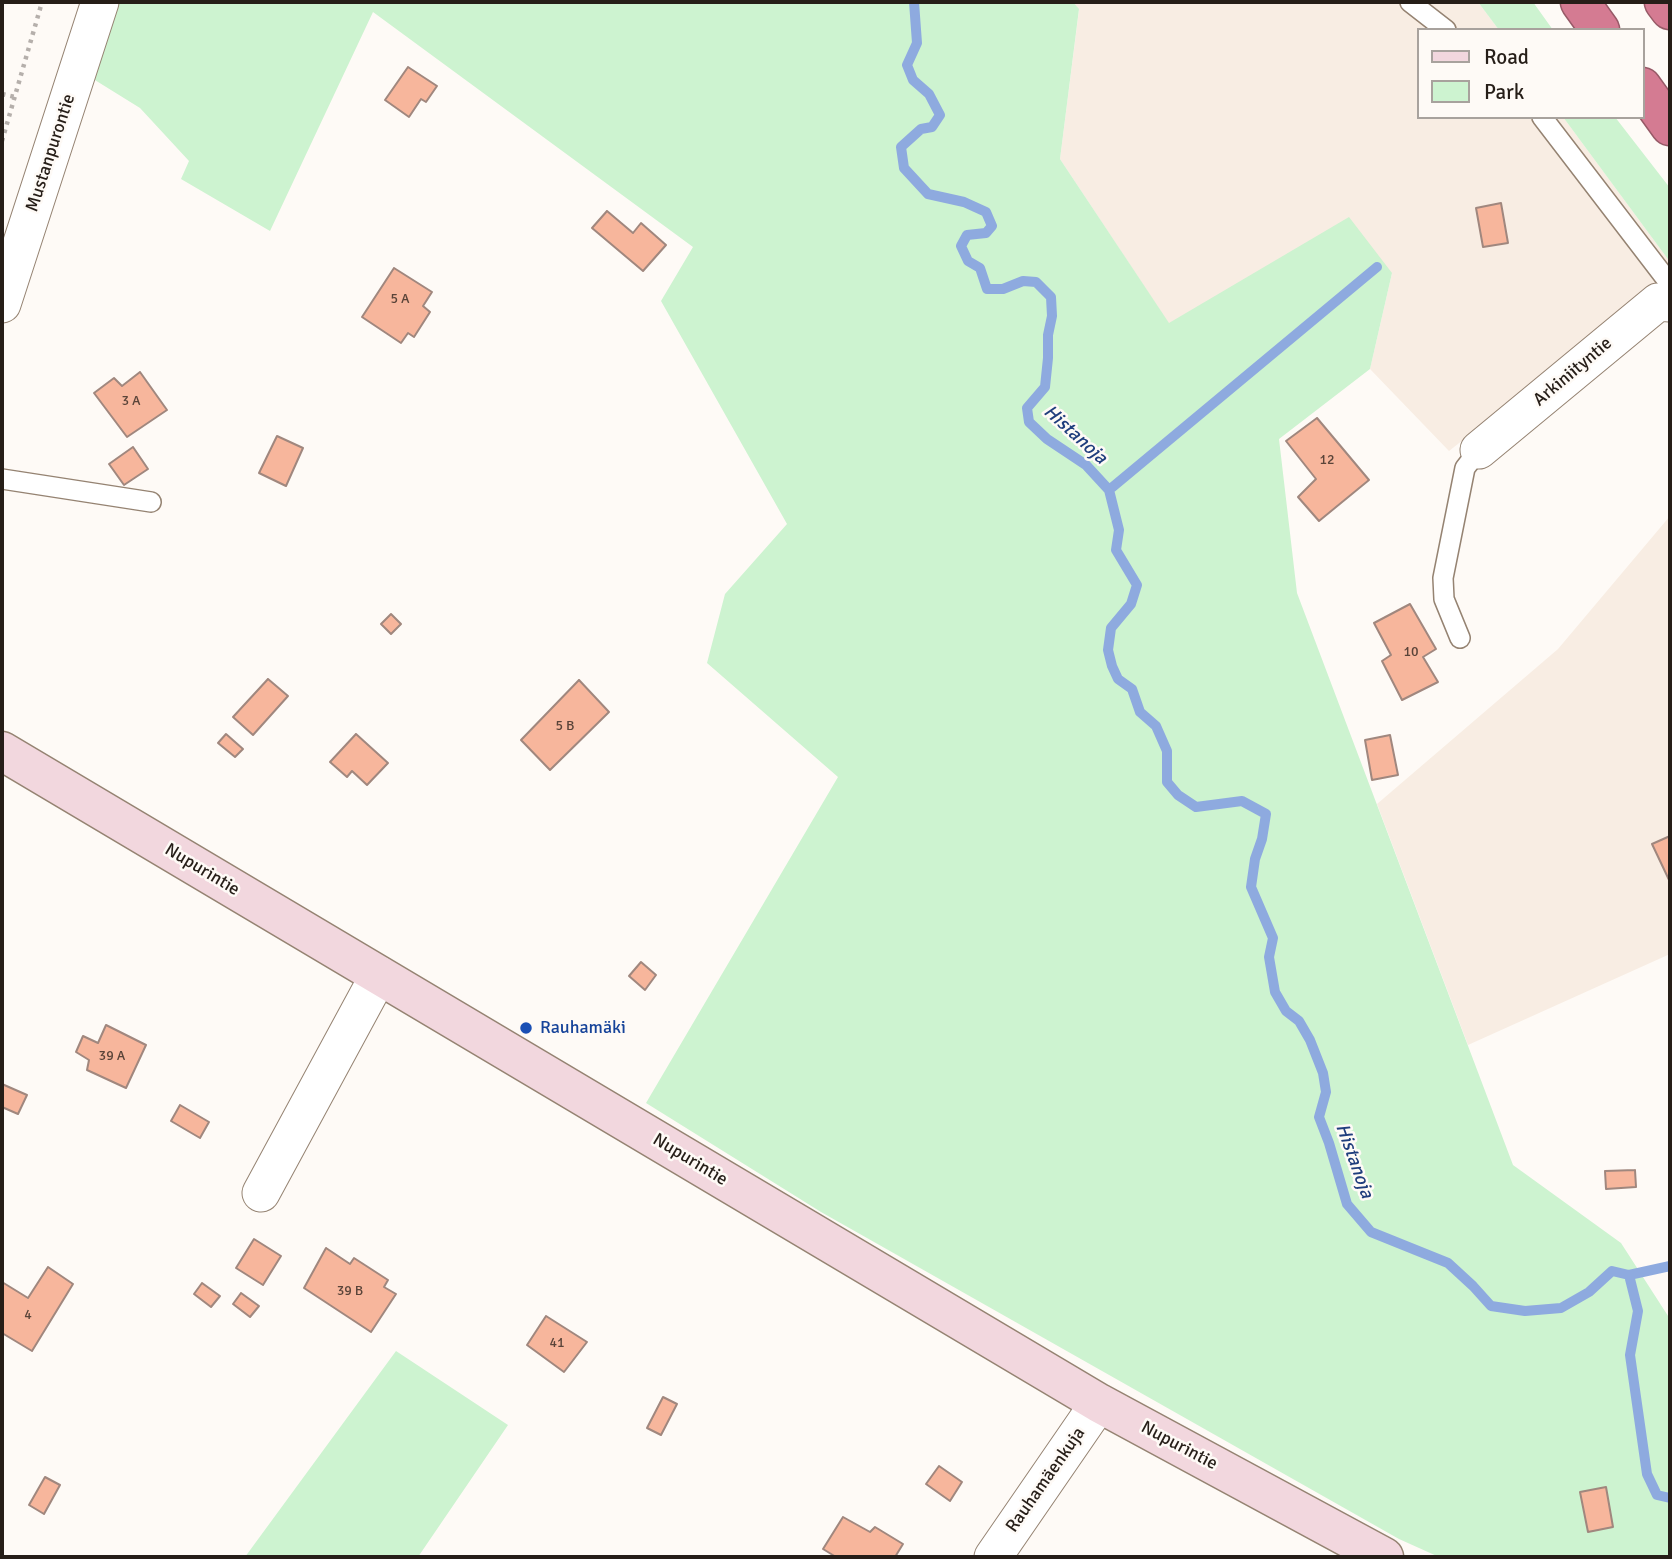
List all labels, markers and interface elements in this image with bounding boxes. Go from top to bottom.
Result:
legend [1416,28,1644,119]
text: Road [1484,44,1529,70]
text: Park [1484,79,1524,105]
street label: Mustanpurontie [22,91,80,215]
house number: 5 A [390,291,410,307]
street label: Arkiniityntie [1529,333,1617,411]
house number: 3 A [121,393,141,409]
water label: Histanoja [1038,401,1112,469]
house number: 12 [1319,452,1335,468]
house number: 10 [1403,644,1419,660]
house number: 5 B [555,718,575,734]
street label: Nupurintie [161,839,243,901]
place label: Rauhamäki [540,1017,626,1039]
marker: Rauhamäki [518,1020,534,1036]
house number: 39 A [99,1048,125,1064]
water label: Histanoja [1330,1121,1378,1201]
street label: Nupurintie [649,1129,731,1191]
house number: 39 B [337,1283,363,1299]
house number: 4 [24,1307,32,1323]
house number: 41 [549,1335,565,1351]
street label: Nupurintie [1137,1417,1221,1475]
street label: Rauhamäenkuja [1002,1423,1090,1537]

